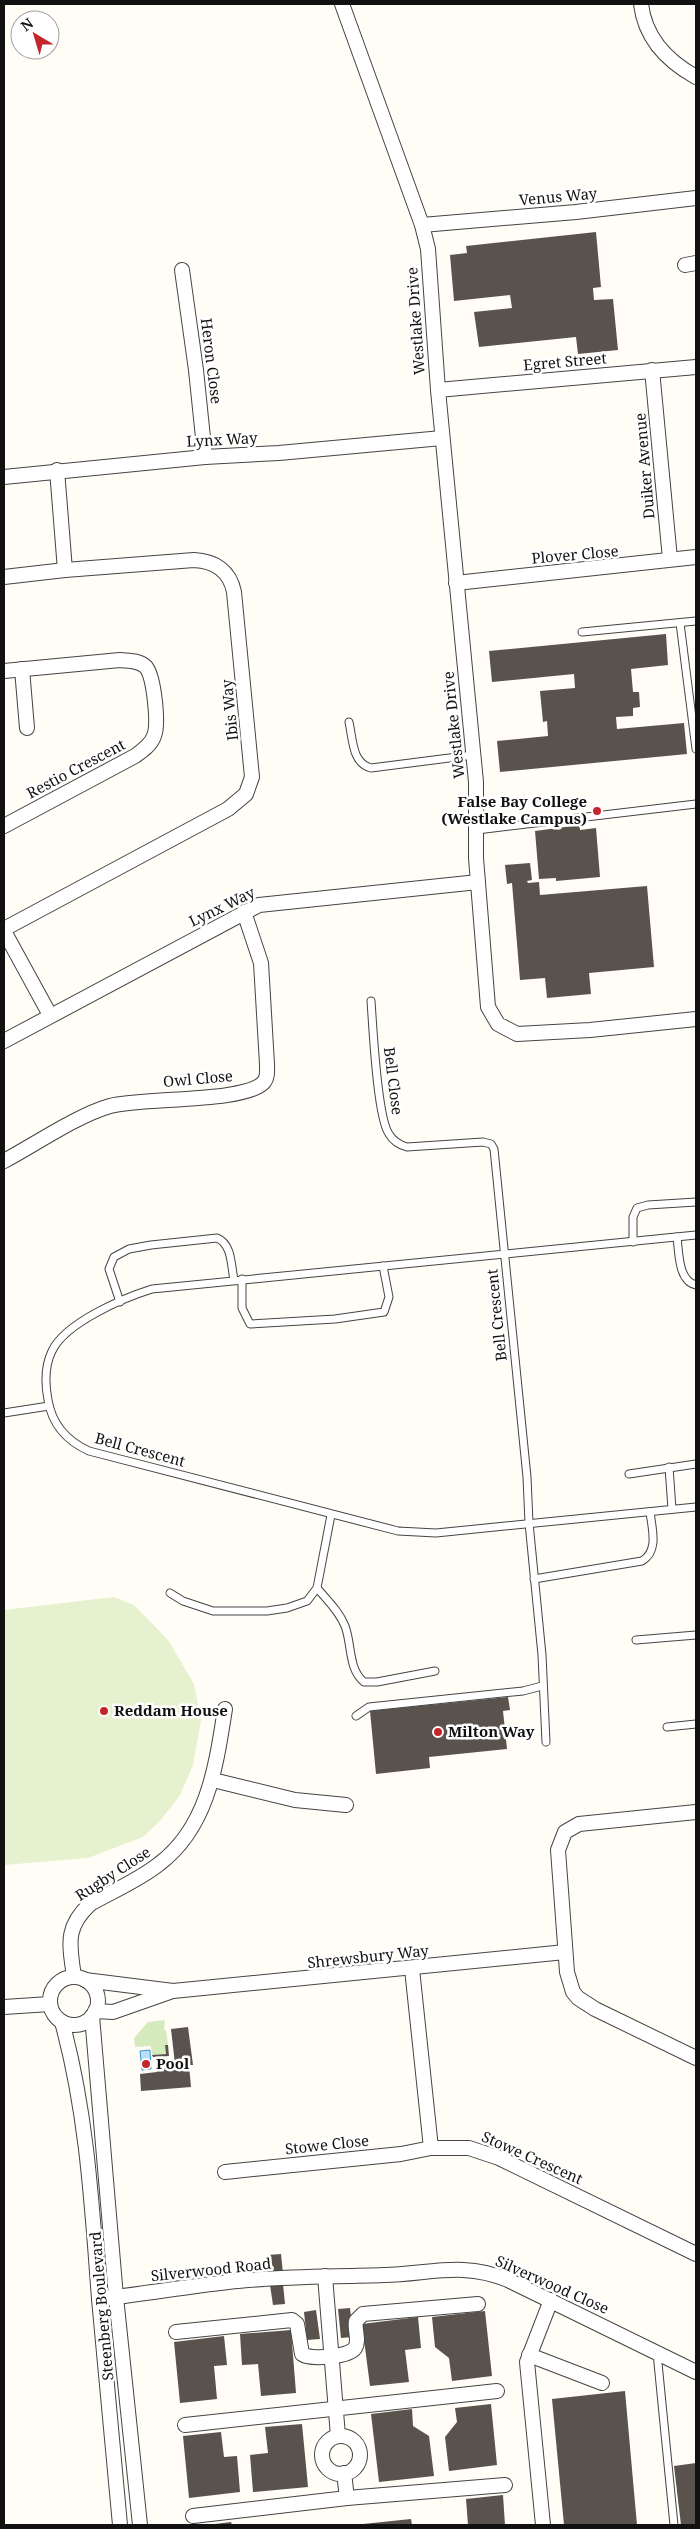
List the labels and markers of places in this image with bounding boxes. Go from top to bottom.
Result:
place label: False Bay College (Westlake Campus) [441,791,587,828]
marker: False Bay College (Westlake Campus) [591,805,603,817]
place label: Reddam House [114,1700,228,1720]
marker: Reddam House [98,1705,110,1717]
place label: Milton Way [448,1721,535,1741]
marker: Milton Way [432,1726,444,1738]
place label: Pool [156,2053,190,2073]
marker: Pool [140,2058,152,2070]

